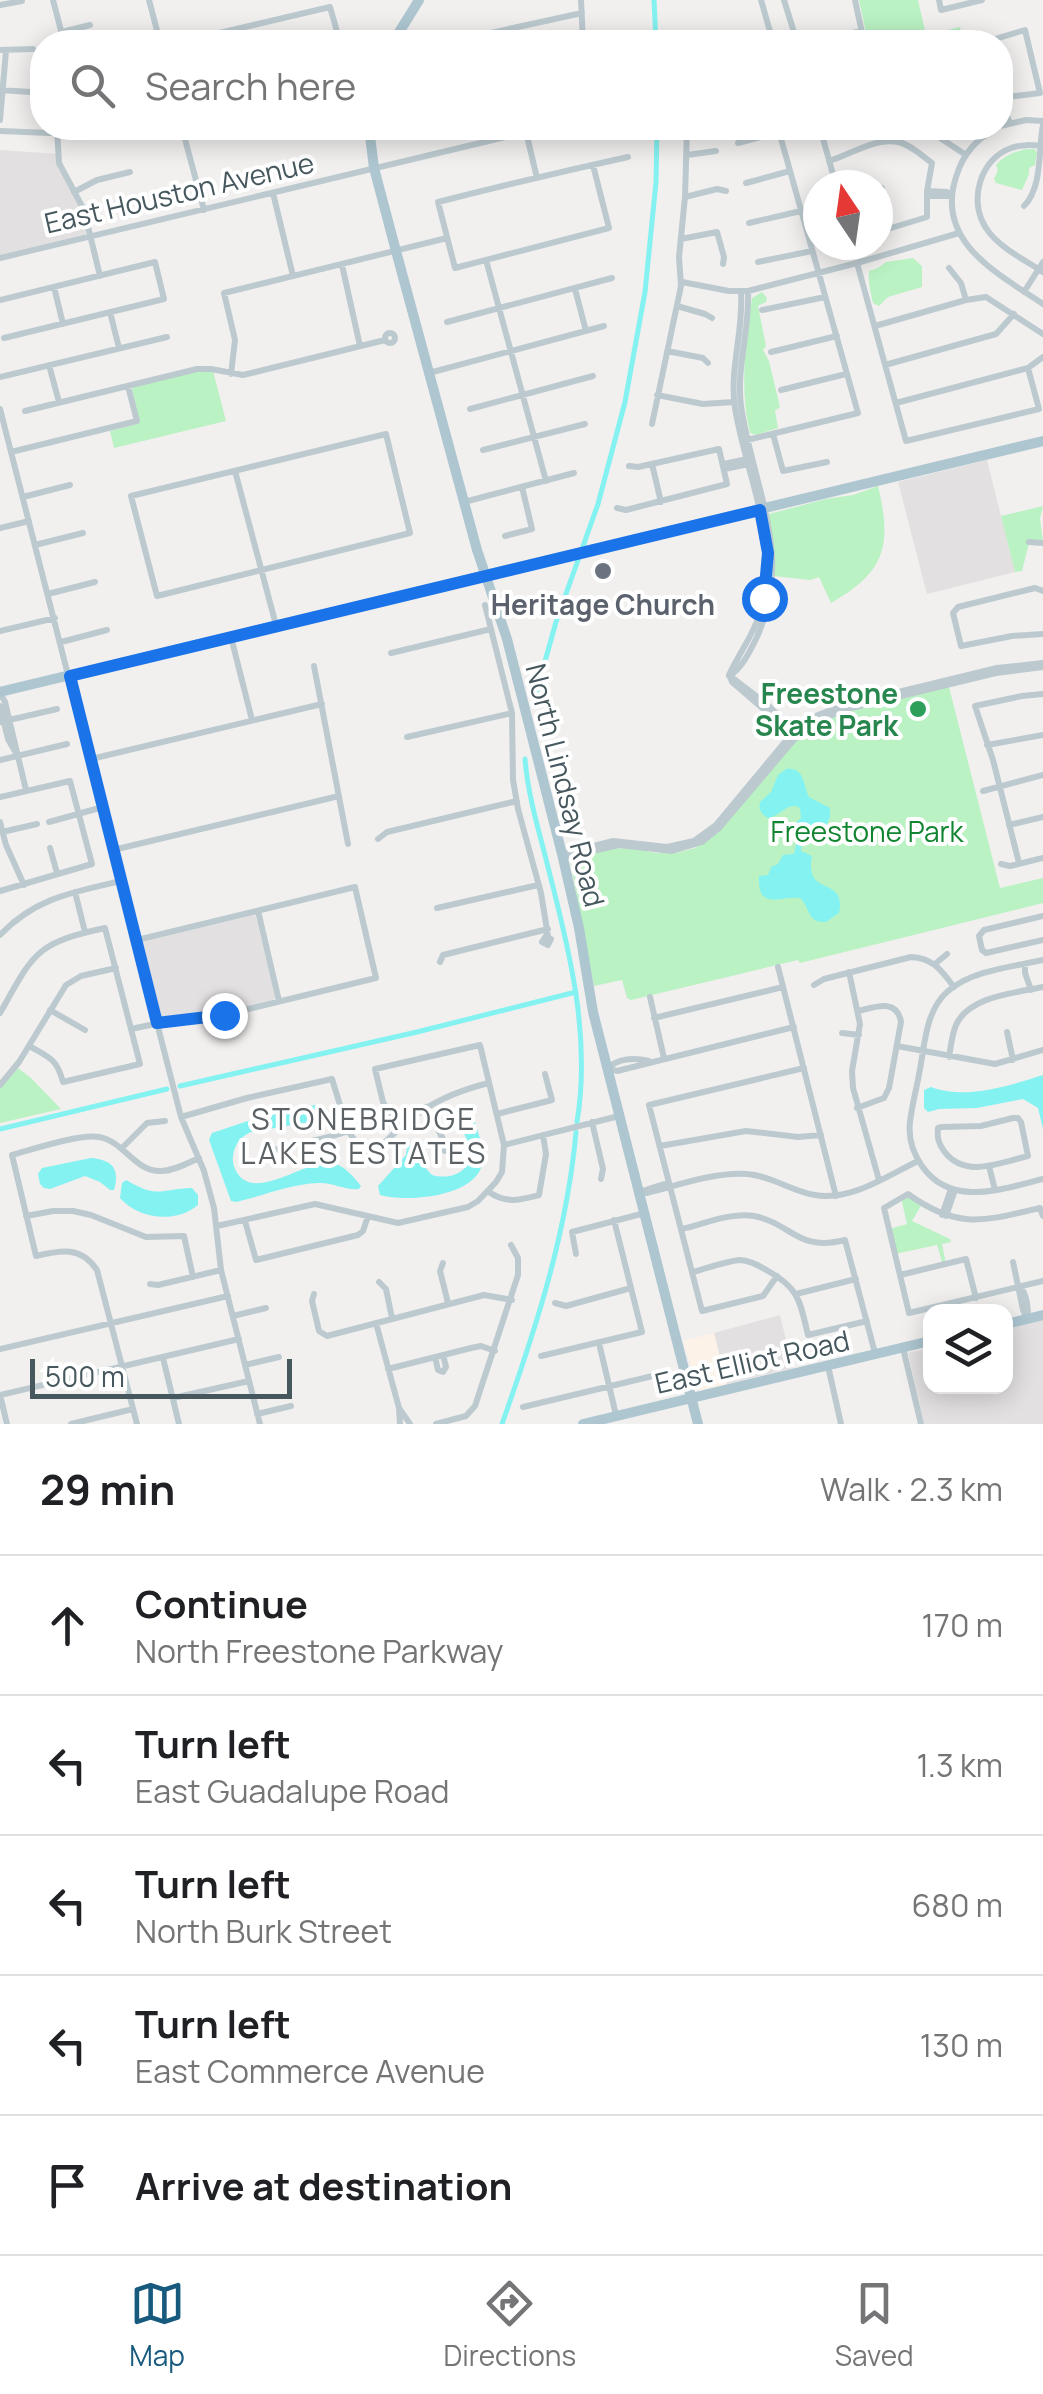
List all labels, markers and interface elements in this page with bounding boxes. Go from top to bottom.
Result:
search box [30,30,1013,140]
icon: search [65,58,120,113]
text: Search here [145,59,356,111]
street label: East Houston Avenue [41,143,317,241]
north arrow [803,170,893,260]
marker: Heritage Church [592,560,614,582]
route start [742,576,788,622]
place label: Heritage Church [491,585,715,623]
street label: North Lindsay Road [517,659,615,911]
place label: Freestone Skate Park [755,674,899,744]
marker: Freestone Skate Park [907,698,929,720]
park label: Freestone Park [771,812,965,850]
route end [202,993,248,1039]
district label: STONEBRIDGE LAKES ESTATES [240,1098,488,1173]
map controls [923,1304,1013,1394]
button: layers [923,1304,1013,1394]
street label: East Elliot Road [651,1320,853,1402]
scale bar [30,1354,292,1398]
text: 500 m [45,1357,125,1395]
text: 29 min [40,1460,175,1518]
text: Walk · 2.3 km [820,1467,1003,1511]
text: Continue [135,1577,308,1629]
icon: ahead [40,1598,95,1653]
text: 170 m [921,1603,1003,1647]
text: North Freestone Parkway [135,1629,503,1673]
text: Turn left [135,1717,291,1769]
icon: left [40,1738,95,1793]
text: 1.3 km [917,1743,1003,1787]
text: East Guadalupe Road [135,1769,449,1813]
text: Turn left [135,1857,291,1909]
icon: left [40,1878,95,1933]
text: 680 m [912,1883,1003,1927]
text: North Burk Street [135,1909,392,1953]
text: Turn left [135,1997,291,2049]
icon: left [40,2018,95,2073]
text: 130 m [920,2023,1003,2067]
text: East Commerce Avenue [135,2049,485,2093]
icon: arrive [40,2158,95,2213]
text: Arrive at destination [135,2159,512,2211]
tab: Map [129,2276,185,2374]
tab: Directions [444,2276,576,2374]
tab: Saved [835,2276,914,2374]

